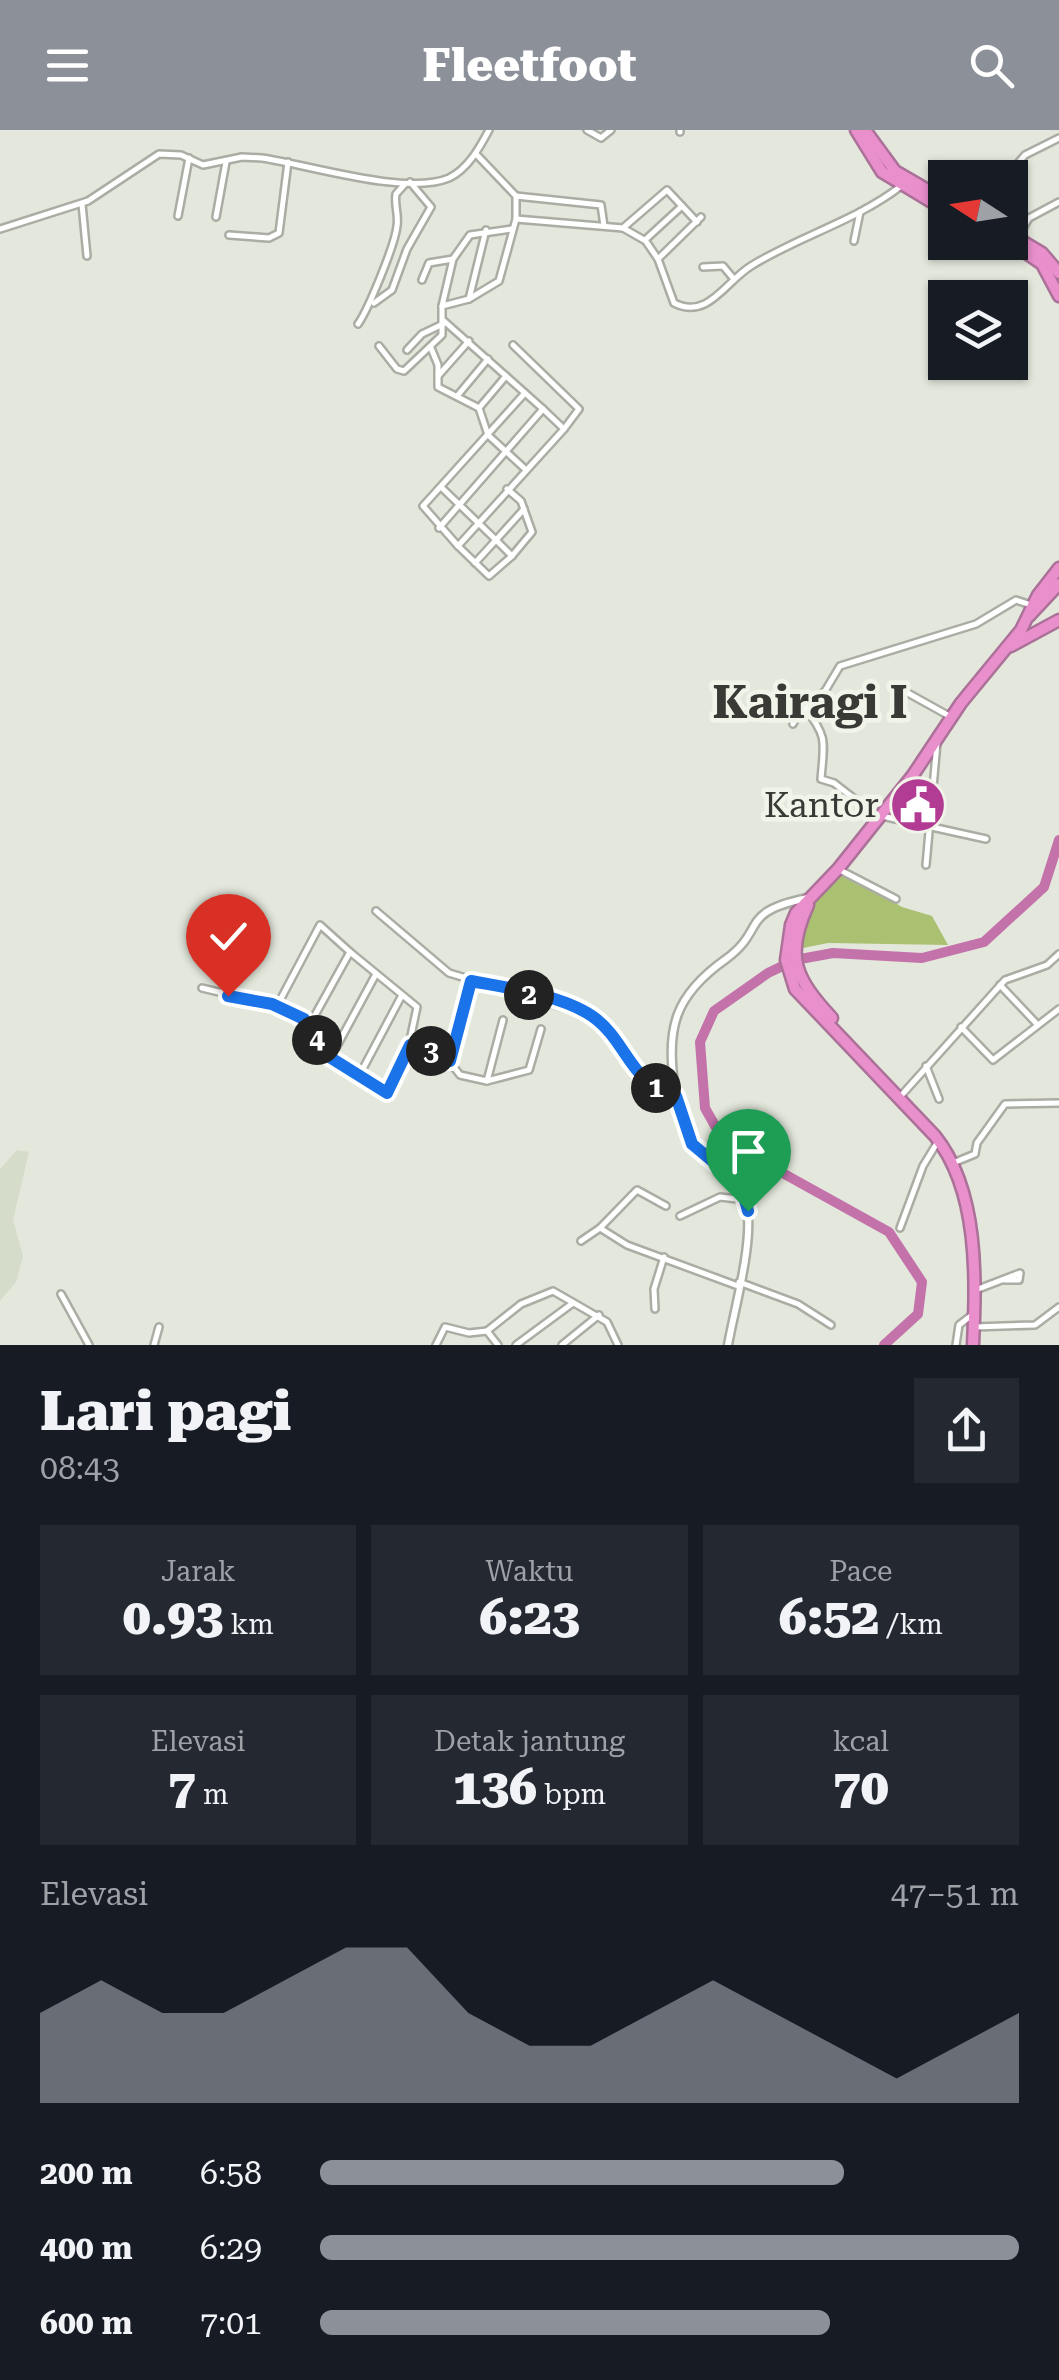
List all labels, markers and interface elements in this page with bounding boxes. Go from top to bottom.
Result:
icon: menu [40,38,95,93]
icon: search [964,38,1019,93]
text: Fleetfoot [422,39,637,92]
north arrow [928,160,1028,260]
map controls [928,160,1028,380]
button: layers [928,280,1028,380]
district label: Kairagi I [713,676,908,729]
public building icon: Kantor [888,775,948,835]
place label: Kantor [764,785,879,826]
pin [186,894,271,997]
icon: check [201,909,256,964]
pin: 2 [504,970,554,1020]
text: 2 [521,978,537,1011]
pin: 4 [292,1015,342,1065]
text: 4 [309,1023,325,1056]
pin: 3 [406,1026,456,1076]
text: 3 [423,1034,439,1067]
pin: 1 [631,1063,681,1113]
text: 1 [648,1071,664,1104]
pin [706,1109,791,1212]
icon: arrive [721,1124,776,1179]
button: share [914,1378,1019,1483]
text: Lari pagi [40,1379,291,1443]
text: 08:43 [40,1449,120,1487]
text: Jarak [161,1555,235,1588]
text: Waktu [485,1555,574,1588]
text: Pace [829,1555,892,1588]
text: 0.93 [123,1588,223,1646]
text: 6:23 [479,1588,580,1646]
text: 6:52 [779,1588,879,1646]
text: km [223,1608,274,1641]
text: /km [879,1608,943,1641]
text: Elevasi [151,1725,246,1758]
text: Detak jantung [434,1725,625,1758]
text: kcal [833,1725,889,1758]
text: 7 [168,1758,196,1816]
text: 136 [453,1758,537,1816]
text: 70 [833,1758,889,1816]
text: m [196,1778,228,1811]
text: bpm [537,1778,606,1811]
text: Elevasi [40,1875,148,1913]
text: 47–51 m [891,1875,1019,1913]
text: 200 m [40,2154,133,2192]
text: 6:58 [200,2154,262,2192]
text: 400 m [40,2229,133,2267]
text: 6:29 [200,2229,262,2267]
text: 600 m [40,2304,133,2342]
text: 7:01 [200,2304,262,2342]

